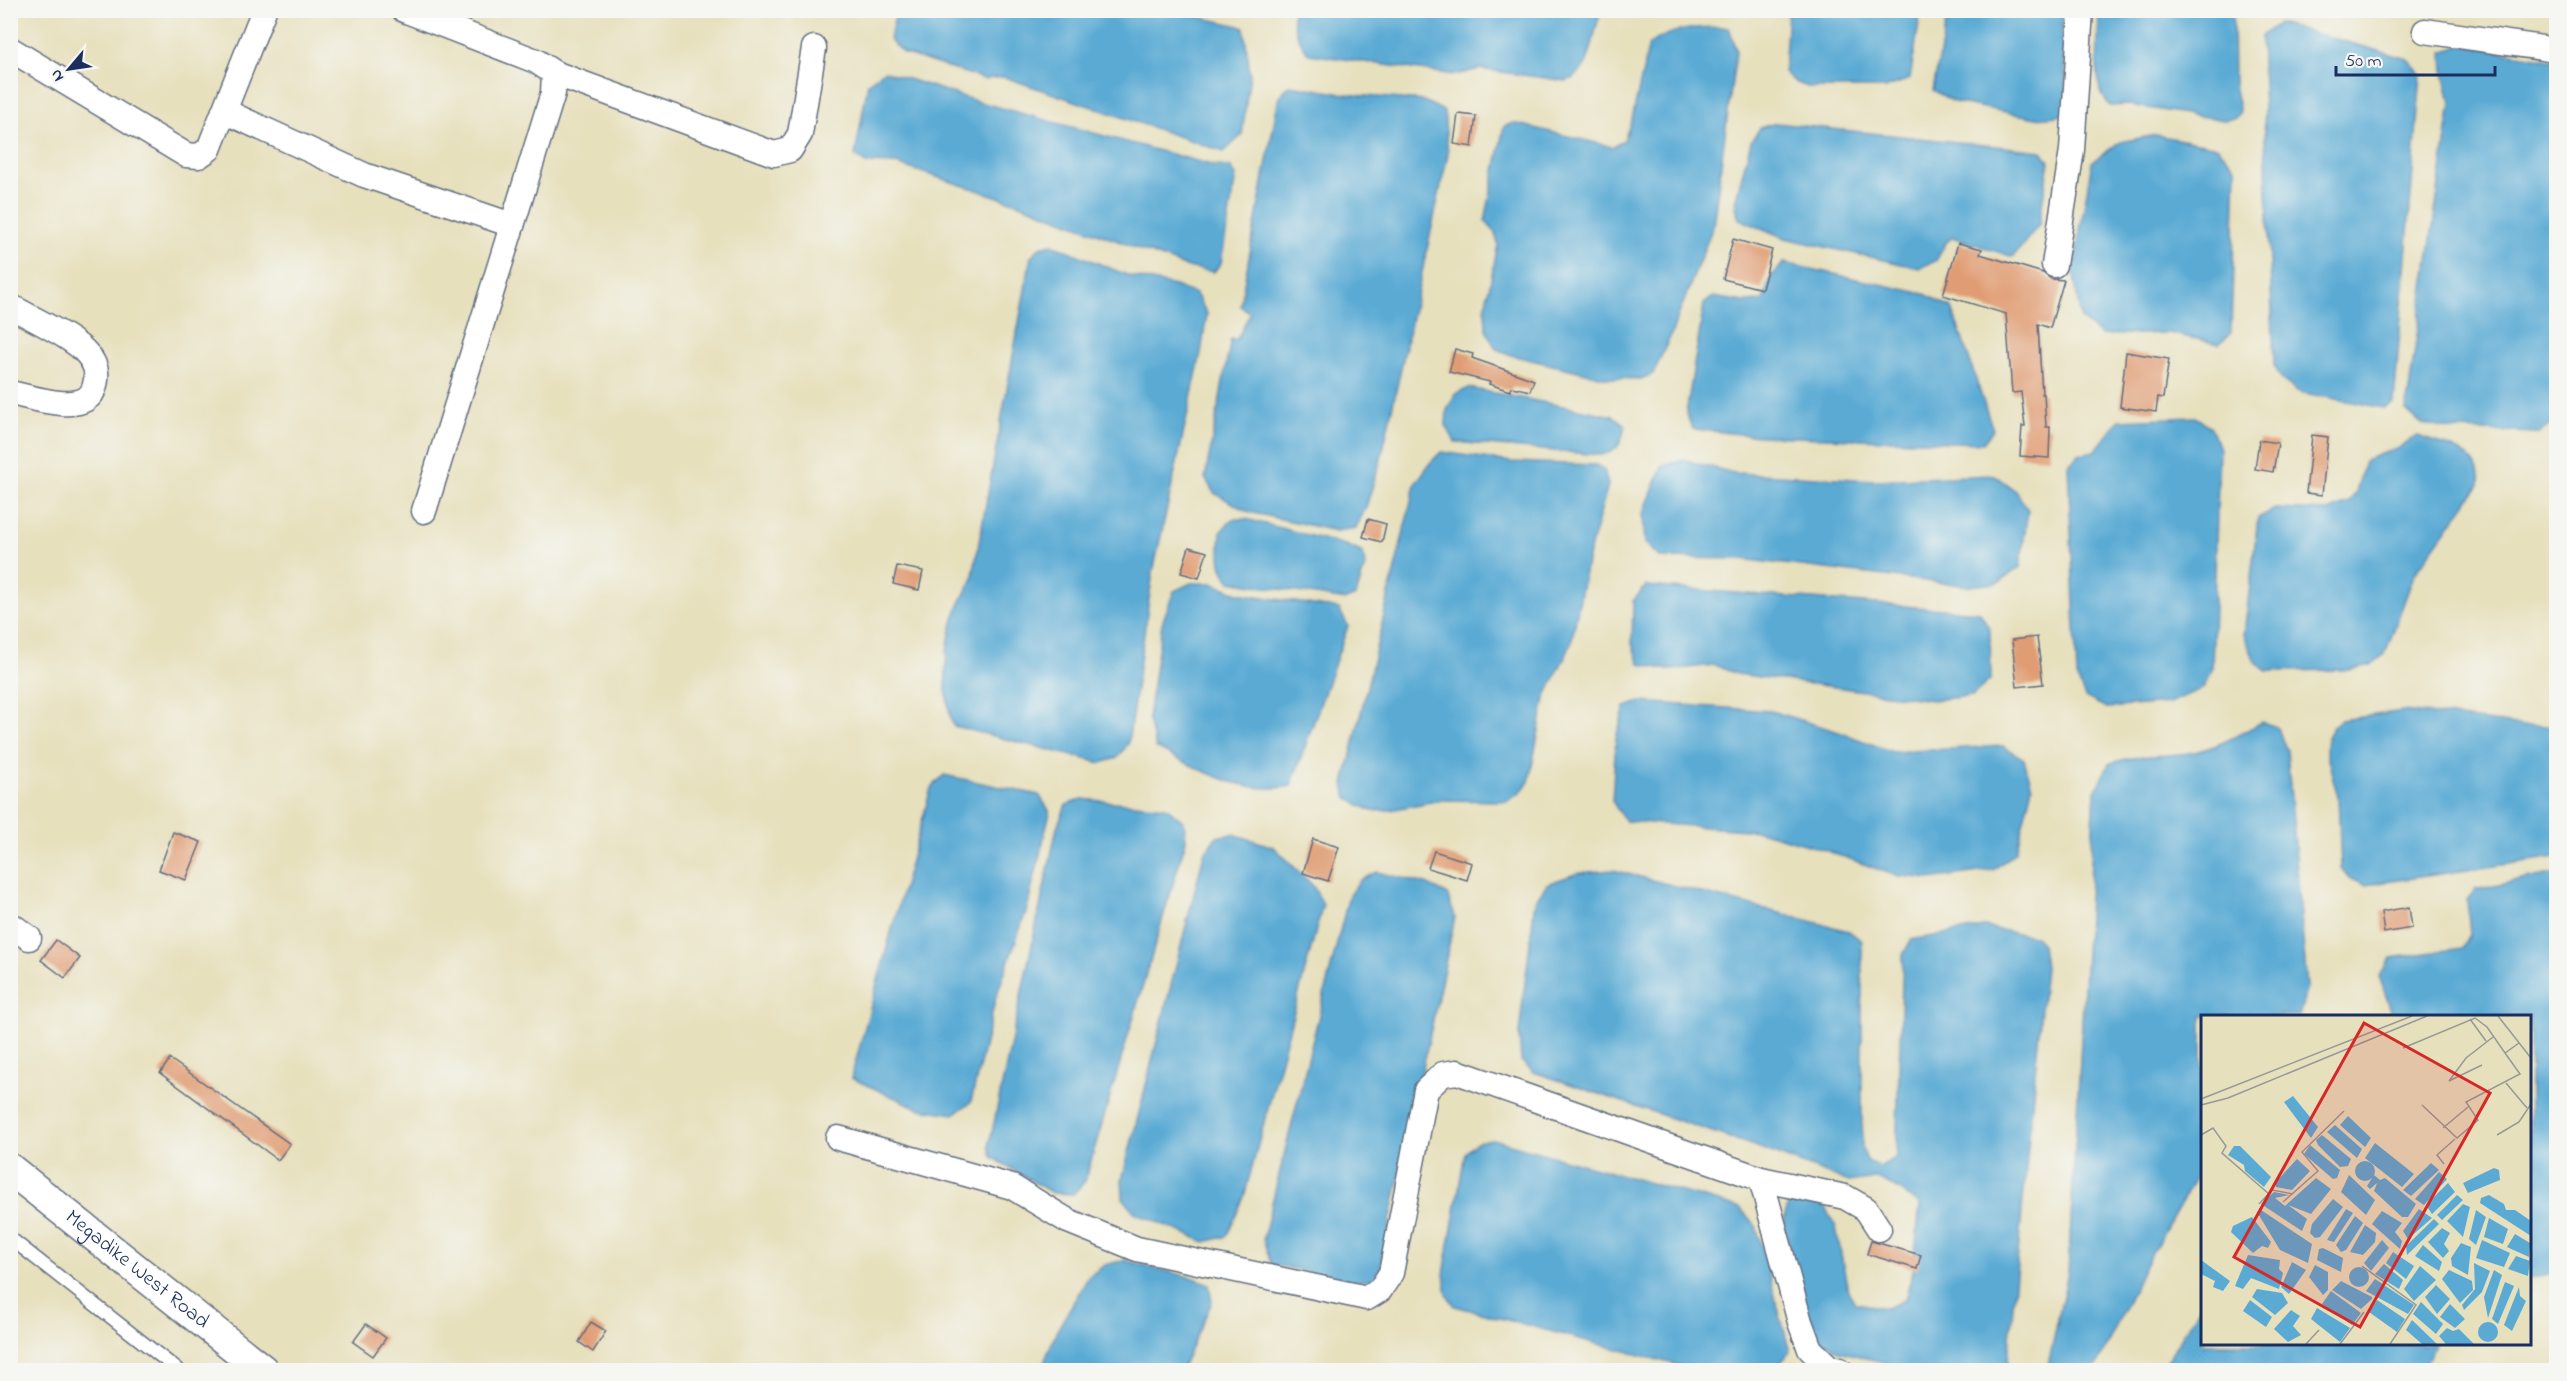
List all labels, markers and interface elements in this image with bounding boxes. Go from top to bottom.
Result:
north arrow [39,39,99,99]
scale bar [2336,39,2495,77]
text: 50 m [2345,49,2382,75]
text: N [44,65,71,86]
inset map [2201,1015,2531,1345]
street label: Megadike West Road [58,1203,216,1337]

